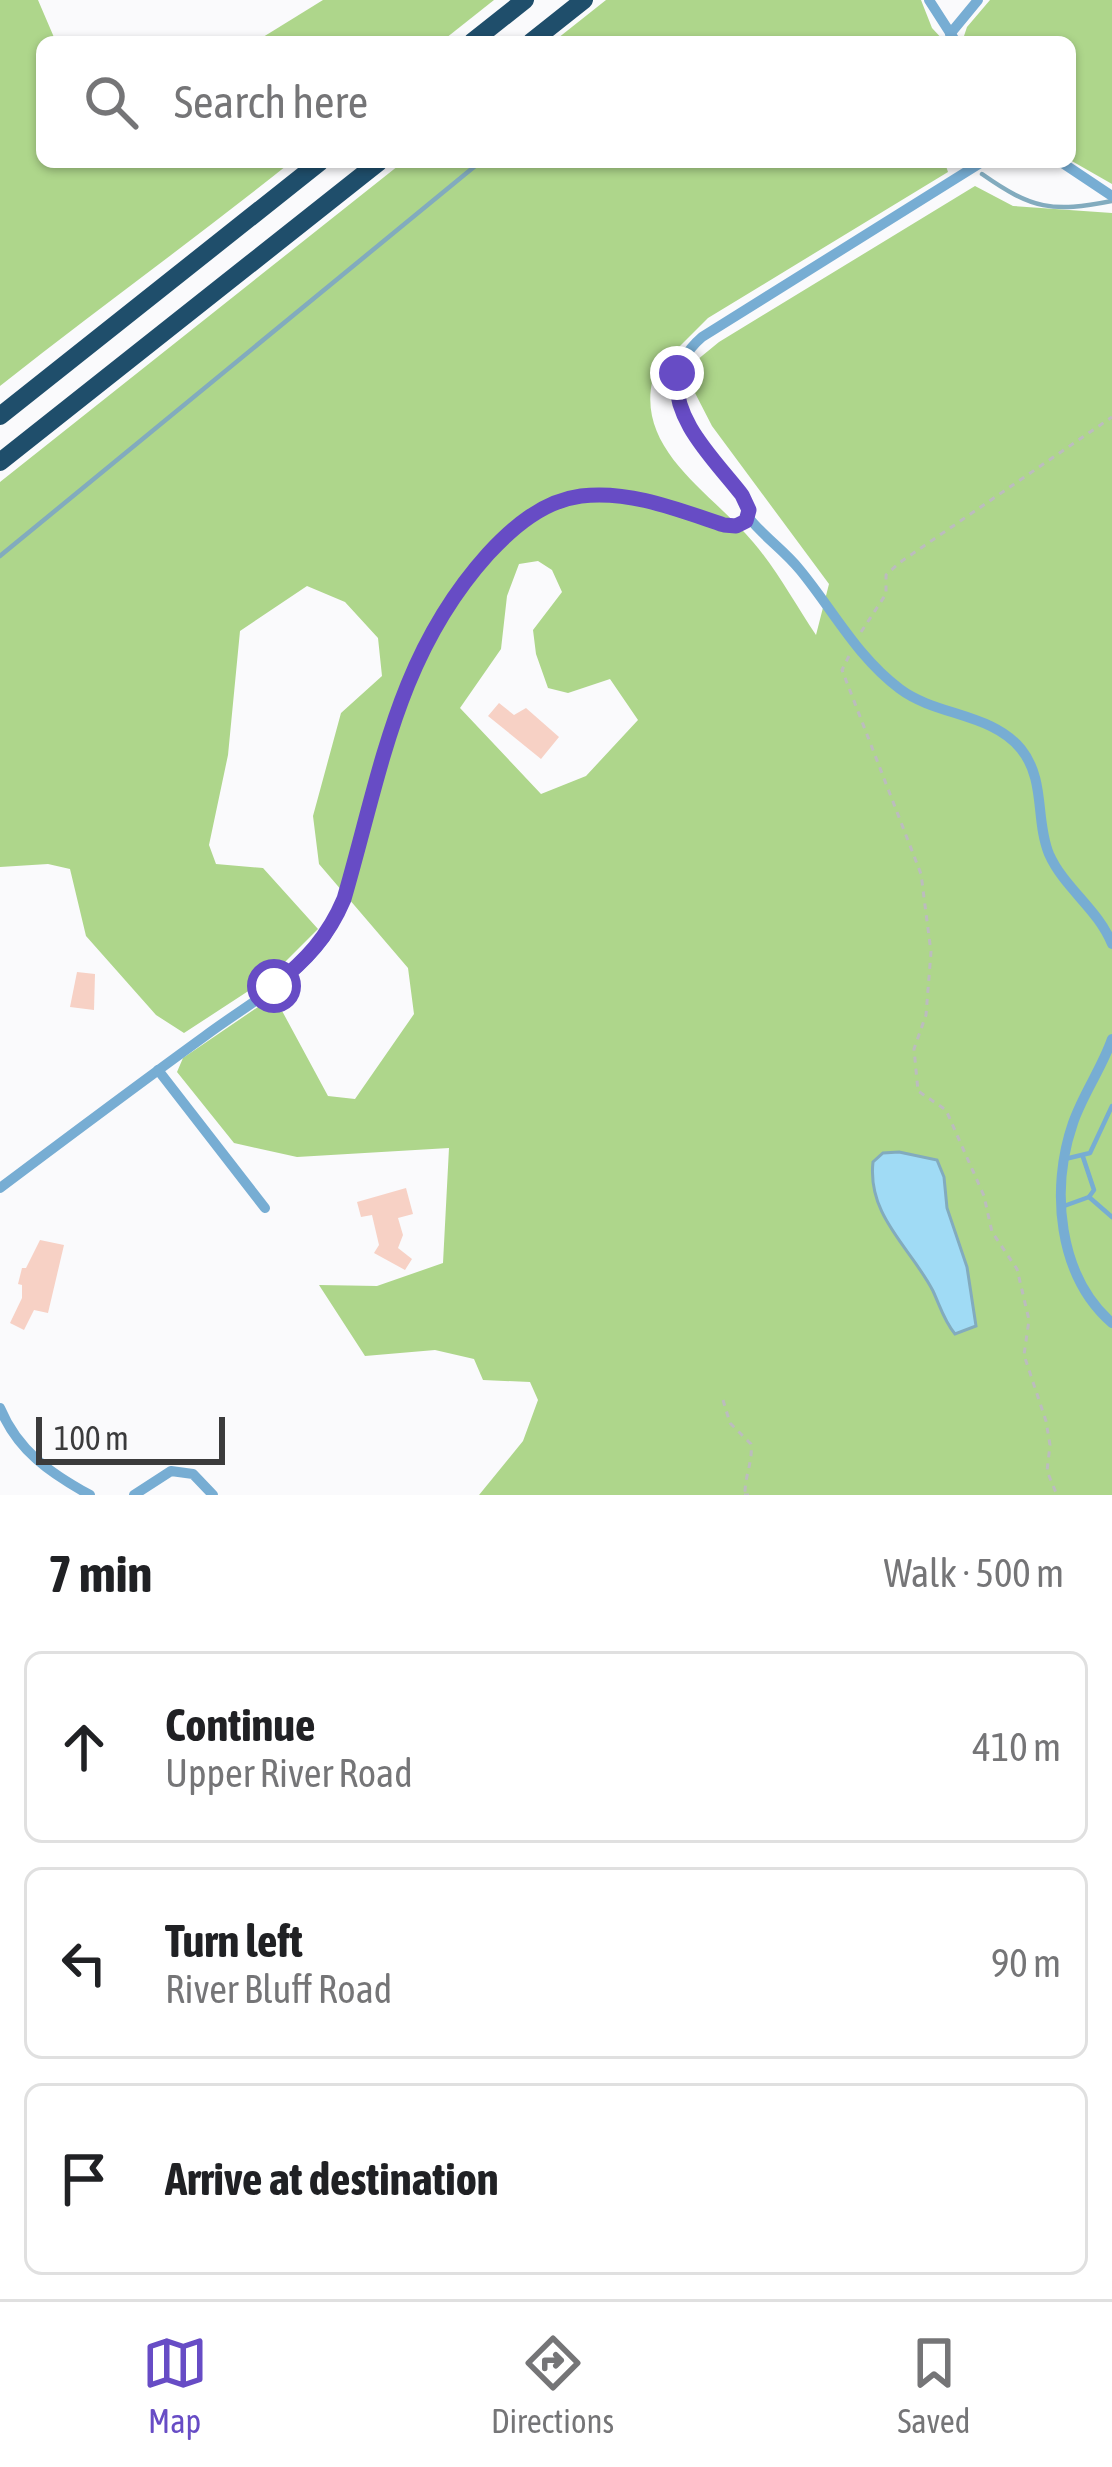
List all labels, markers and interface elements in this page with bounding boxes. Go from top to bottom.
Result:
search box [36,36,1076,168]
icon: search [78,69,144,135]
text: Search here [174,76,368,128]
route end [650,346,704,400]
route start [247,959,301,1013]
scale bar [36,1411,225,1464]
text: 100 m [54,1419,129,1457]
text: 7 min [48,1544,152,1603]
text: Walk · 500 m [884,1551,1064,1595]
text: Continue [165,1699,316,1751]
icon: ahead [51,1714,117,1780]
text: 410 m [973,1725,1061,1769]
text: Upper River Road [165,1751,413,1795]
text: Turn left [165,1915,303,1967]
icon: left [51,1930,117,1996]
text: 90 m [991,1941,1061,1985]
text: River Bluff Road [165,1967,392,2011]
icon: arrive [51,2146,117,2212]
text: Arrive at destination [165,2153,499,2205]
tab: Map [142,2330,208,2440]
tab: Directions [491,2330,614,2440]
tab: Saved [897,2330,970,2440]

